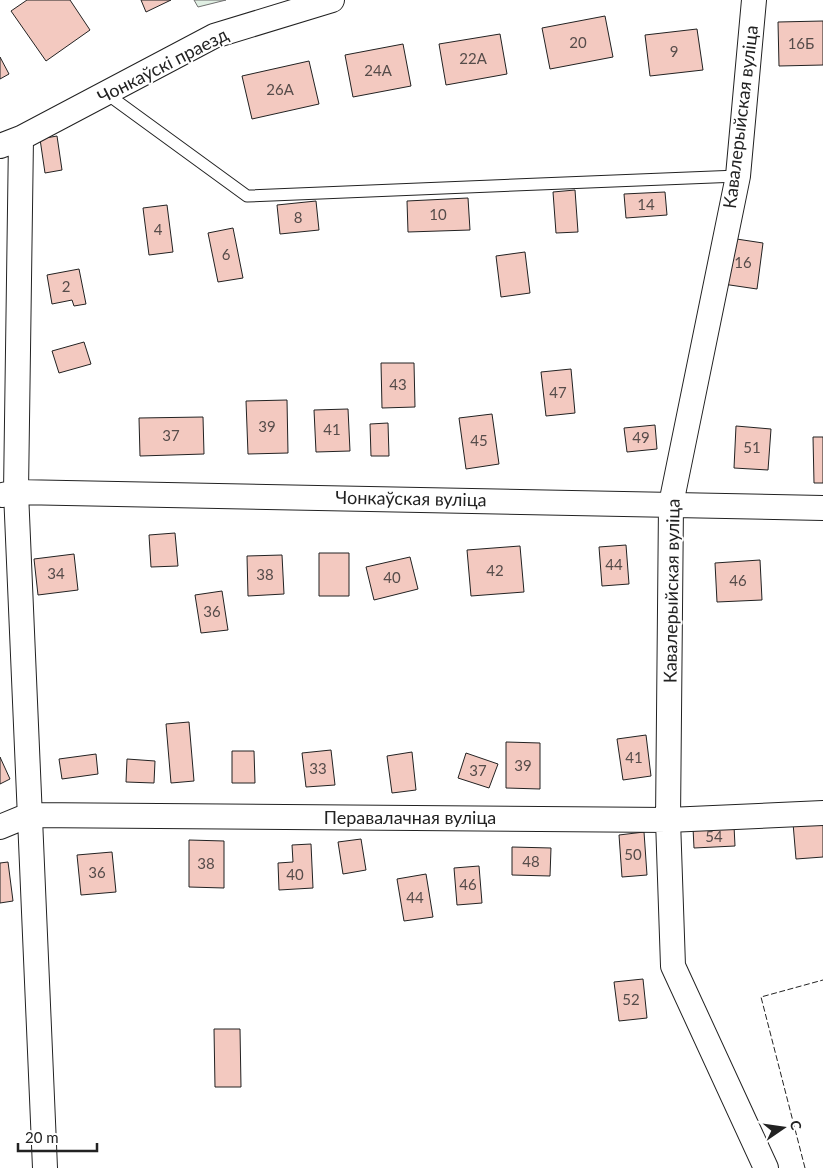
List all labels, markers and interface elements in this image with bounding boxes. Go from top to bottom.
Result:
street label: Чонкаўскі праезд [94,23,232,108]
street label: Кавалерыйская вуліца [718,24,762,210]
house number: 20 [569,33,587,51]
house number: 16Б [788,34,814,52]
house number: 9 [670,42,678,60]
house number: 22А [459,49,488,67]
house number: 24А [364,61,393,79]
house number: 26А [266,80,295,98]
house number: 14 [637,195,655,213]
house number: 10 [429,205,447,223]
house number: 8 [294,208,302,226]
house number: 4 [154,220,163,238]
house number: 6 [222,245,231,263]
house number: 16 [734,253,752,271]
house number: 2 [62,277,70,295]
house number: 43 [389,375,407,393]
house number: 47 [549,383,567,401]
house number: 39 [258,417,276,435]
house number: 41 [323,420,341,438]
house number: 37 [162,426,180,444]
house number: 49 [632,428,650,446]
house number: 45 [470,431,488,449]
house number: 51 [743,438,761,456]
street label: Чонкаўская вуліца [335,486,487,510]
street label: Кавалерыйская вуліца [658,499,684,683]
house number: 44 [605,555,623,573]
house number: 42 [486,561,504,579]
house number: 34 [47,564,65,582]
house number: 38 [256,565,274,583]
house number: 40 [383,568,401,586]
house number: 46 [729,571,747,589]
house number: 36 [203,602,221,620]
house number: 41 [625,748,643,766]
house number: 39 [514,756,532,774]
house number: 33 [309,759,327,777]
house number: 37 [469,761,487,779]
street label: Перавалачная вуліца [324,806,496,828]
house number: 54 [705,827,723,845]
house number: 50 [624,845,642,863]
house number: 48 [522,852,540,870]
house number: 38 [197,854,215,872]
house number: 36 [88,863,106,881]
house number: 40 [286,865,304,883]
house number: 46 [459,875,477,893]
house number: 44 [406,888,424,906]
house number: 52 [622,990,640,1008]
north arrow [758,1103,808,1153]
text: С [787,1119,806,1132]
scale bar [18,1120,96,1152]
text: 20 m [25,1128,59,1146]

